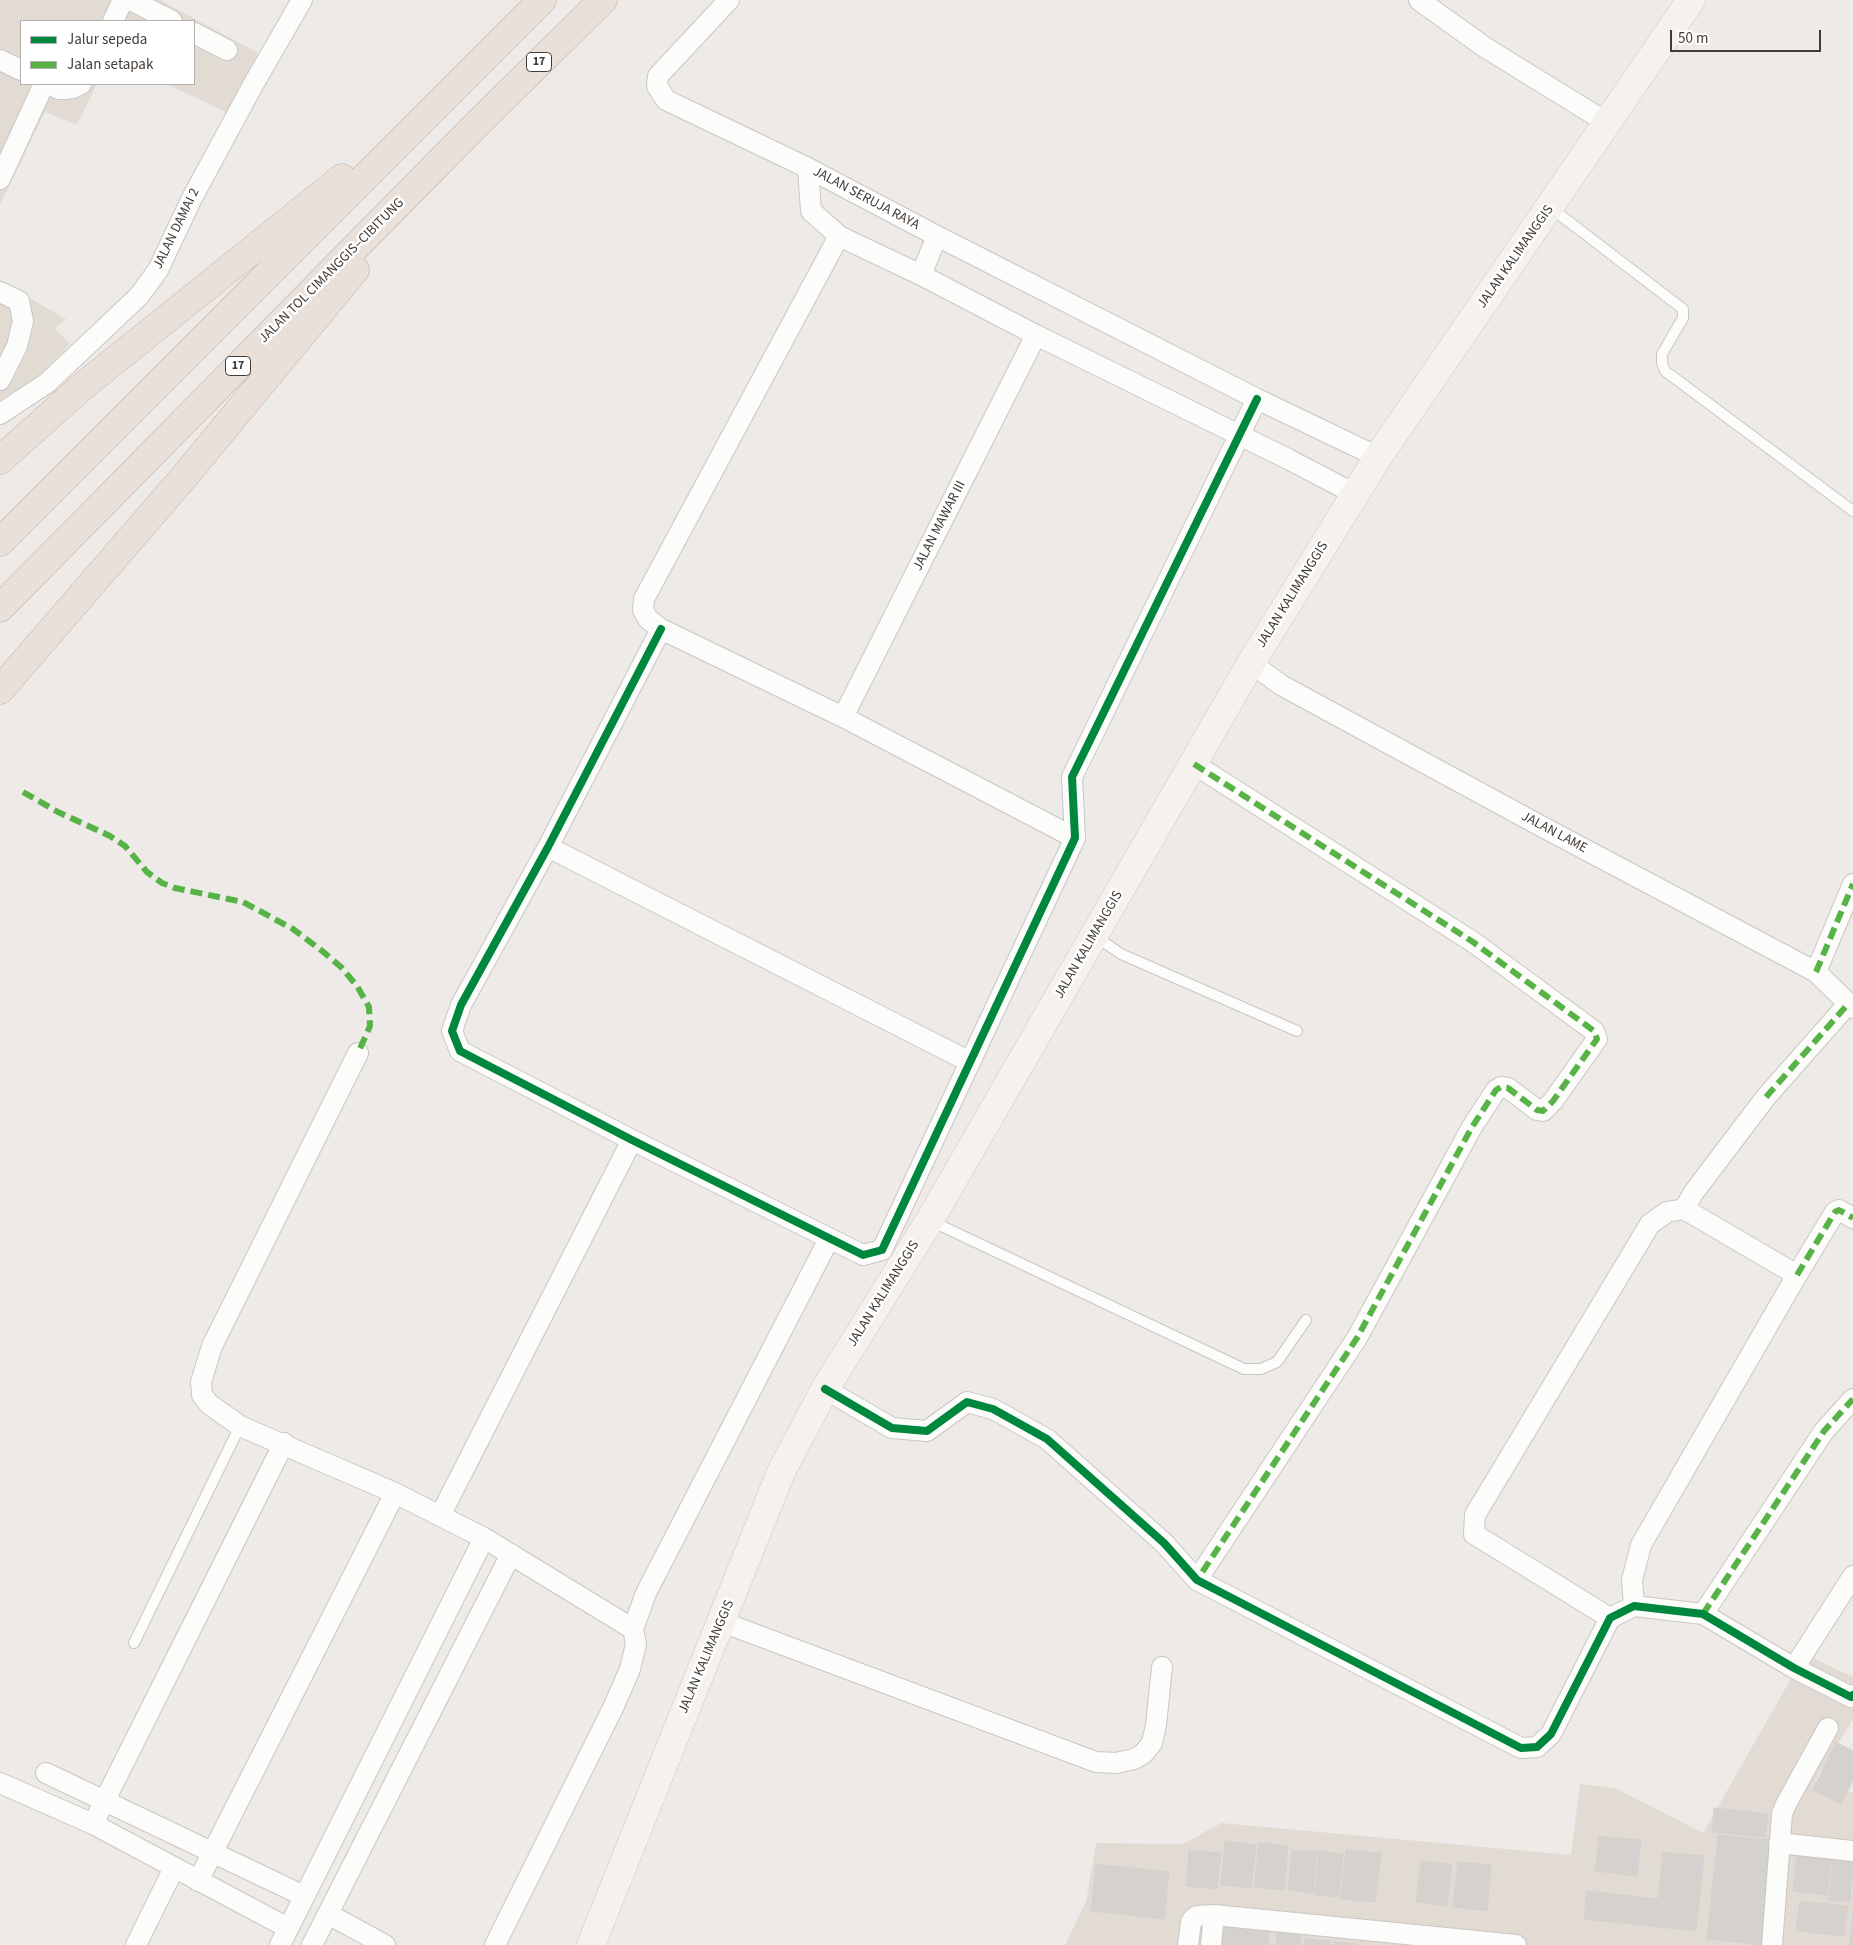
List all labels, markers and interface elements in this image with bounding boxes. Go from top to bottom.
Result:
legend [20,20,195,85]
scale bar [1673,20,1824,52]
text: 50 m [1678,28,1708,49]
text: Jalur sepeda [67,29,147,50]
road number: 17 [526,52,552,72]
text: Jalan setapak [67,54,153,75]
street label: JALAN SERUJA RAYA [810,164,922,234]
street label: JALAN DAMAI 2 [150,186,204,272]
street label: JALAN TOL CIMANGGIS–CIBITUNG [256,195,408,347]
street label: JALAN KALIMANGGIS [1474,202,1558,312]
road number: 17 [226,356,250,376]
street label: JALAN MAWAR III [910,478,970,574]
street label: JALAN KALIMANGGIS [1254,539,1332,651]
street label: JALAN LAME [1518,809,1590,857]
street label: JALAN KALIMANGGIS [1051,888,1127,1002]
street label: JALAN KALIMANGGIS [845,1238,923,1350]
street label: JALAN KALIMANGGIS [675,1598,739,1716]

